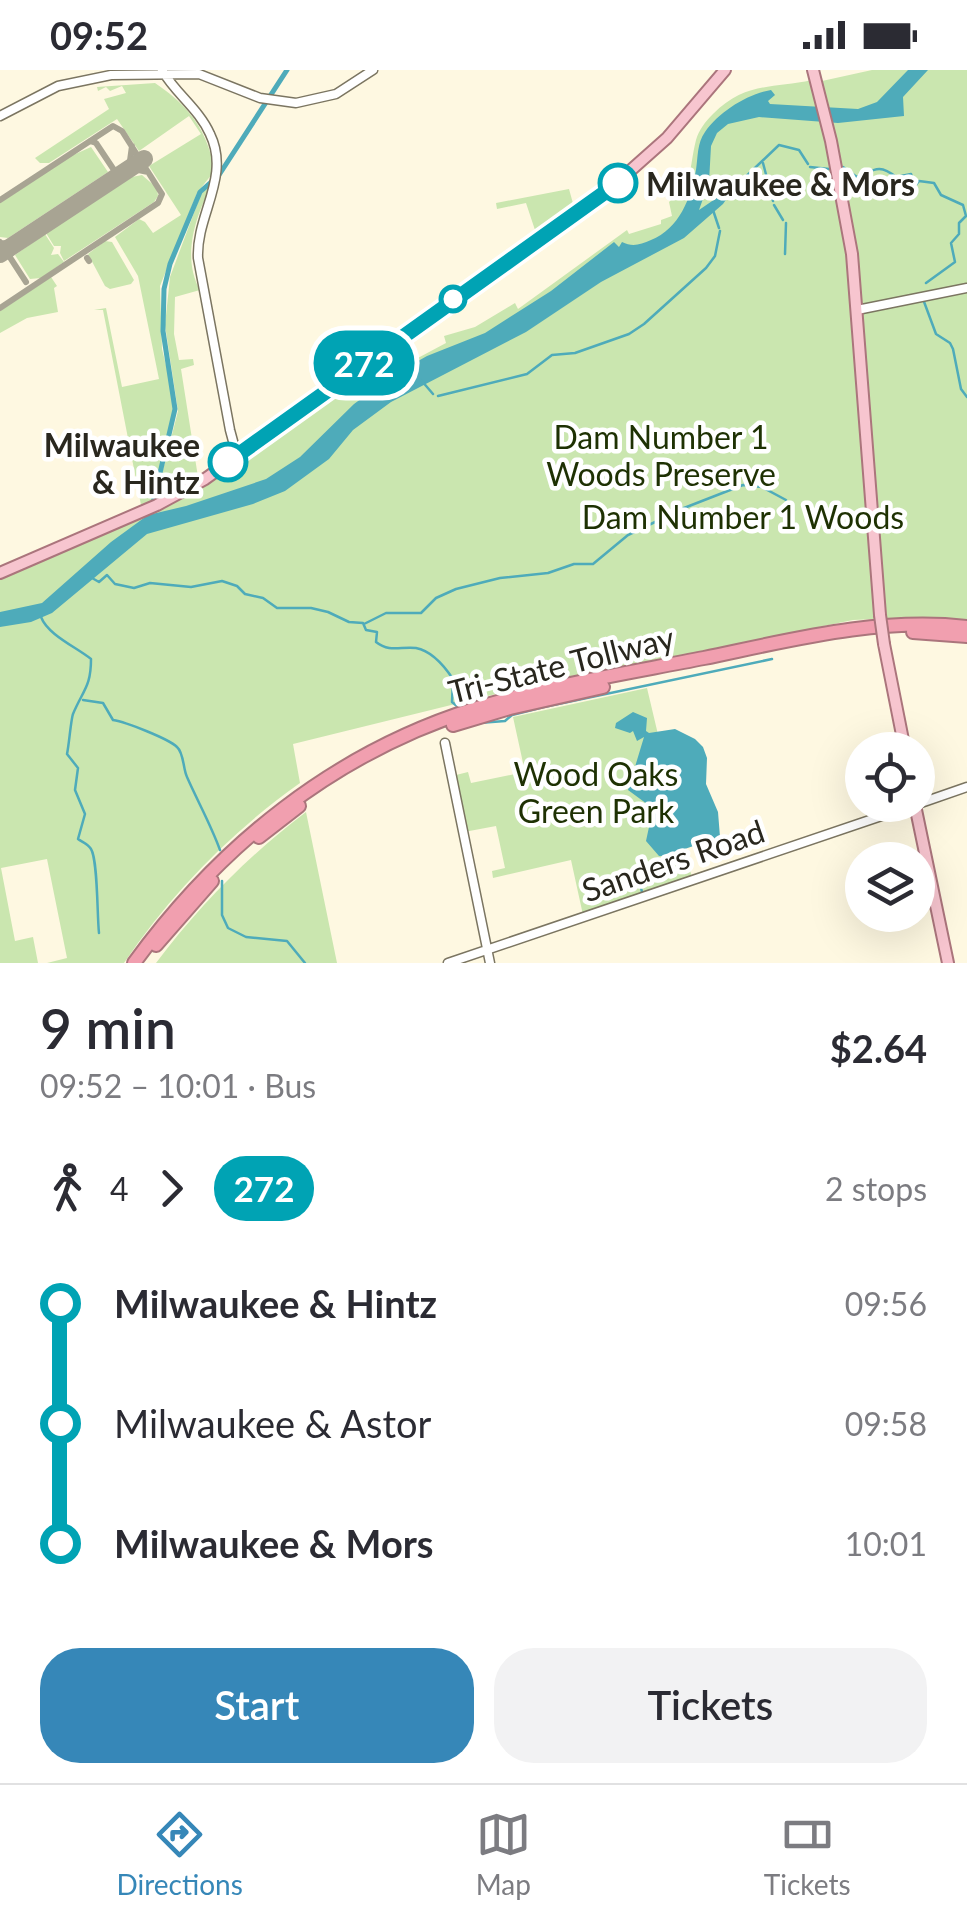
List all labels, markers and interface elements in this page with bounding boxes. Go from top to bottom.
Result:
text: 09:52 [50,12,148,58]
marker: Milwaukee & Mors [599,164,637,202]
place label: Milwaukee & Mors [646,164,915,203]
unlabelled marker [440,286,466,312]
line badge: 272 [306,330,422,396]
text: 272 [334,342,394,384]
park label: Dam Number 1 Woods Preserve [546,417,776,493]
place label: Milwaukee & Hintz [44,425,200,501]
marker: Milwaukee & Hintz [209,443,247,481]
park label: Dam Number 1 Woods [582,497,904,536]
street label: Tri-State Tollway [444,617,678,711]
map controls [845,732,935,932]
button: locate [845,732,935,822]
park label: Wood Oaks Green Park [514,754,678,830]
street label: Sanders Road [577,811,769,909]
button: layers [845,842,935,932]
text: 9 min [40,995,176,1061]
text: $2.64 [830,1025,927,1071]
text: 09:52 – 10:01 · Bus [40,1066,316,1105]
icon: walk [40,1161,95,1216]
icon: forward [144,1161,199,1216]
text: 272 [234,1167,294,1209]
text: 4 [110,1169,129,1208]
text: 2 stops [825,1169,927,1208]
text: Milwaukee & Hintz [114,1280,437,1326]
text: 09:56 [845,1284,927,1323]
text: Milwaukee & Astor [114,1400,431,1446]
text: 09:58 [845,1404,927,1443]
text: Milwaukee & Mors [114,1520,434,1566]
text: 10:01 [845,1524,927,1563]
button: Start [40,1648,474,1763]
button: Tickets [494,1648,927,1763]
tab: Directions [116,1807,243,1901]
tab: Map [476,1807,531,1901]
tab: Tickets [764,1807,851,1901]

